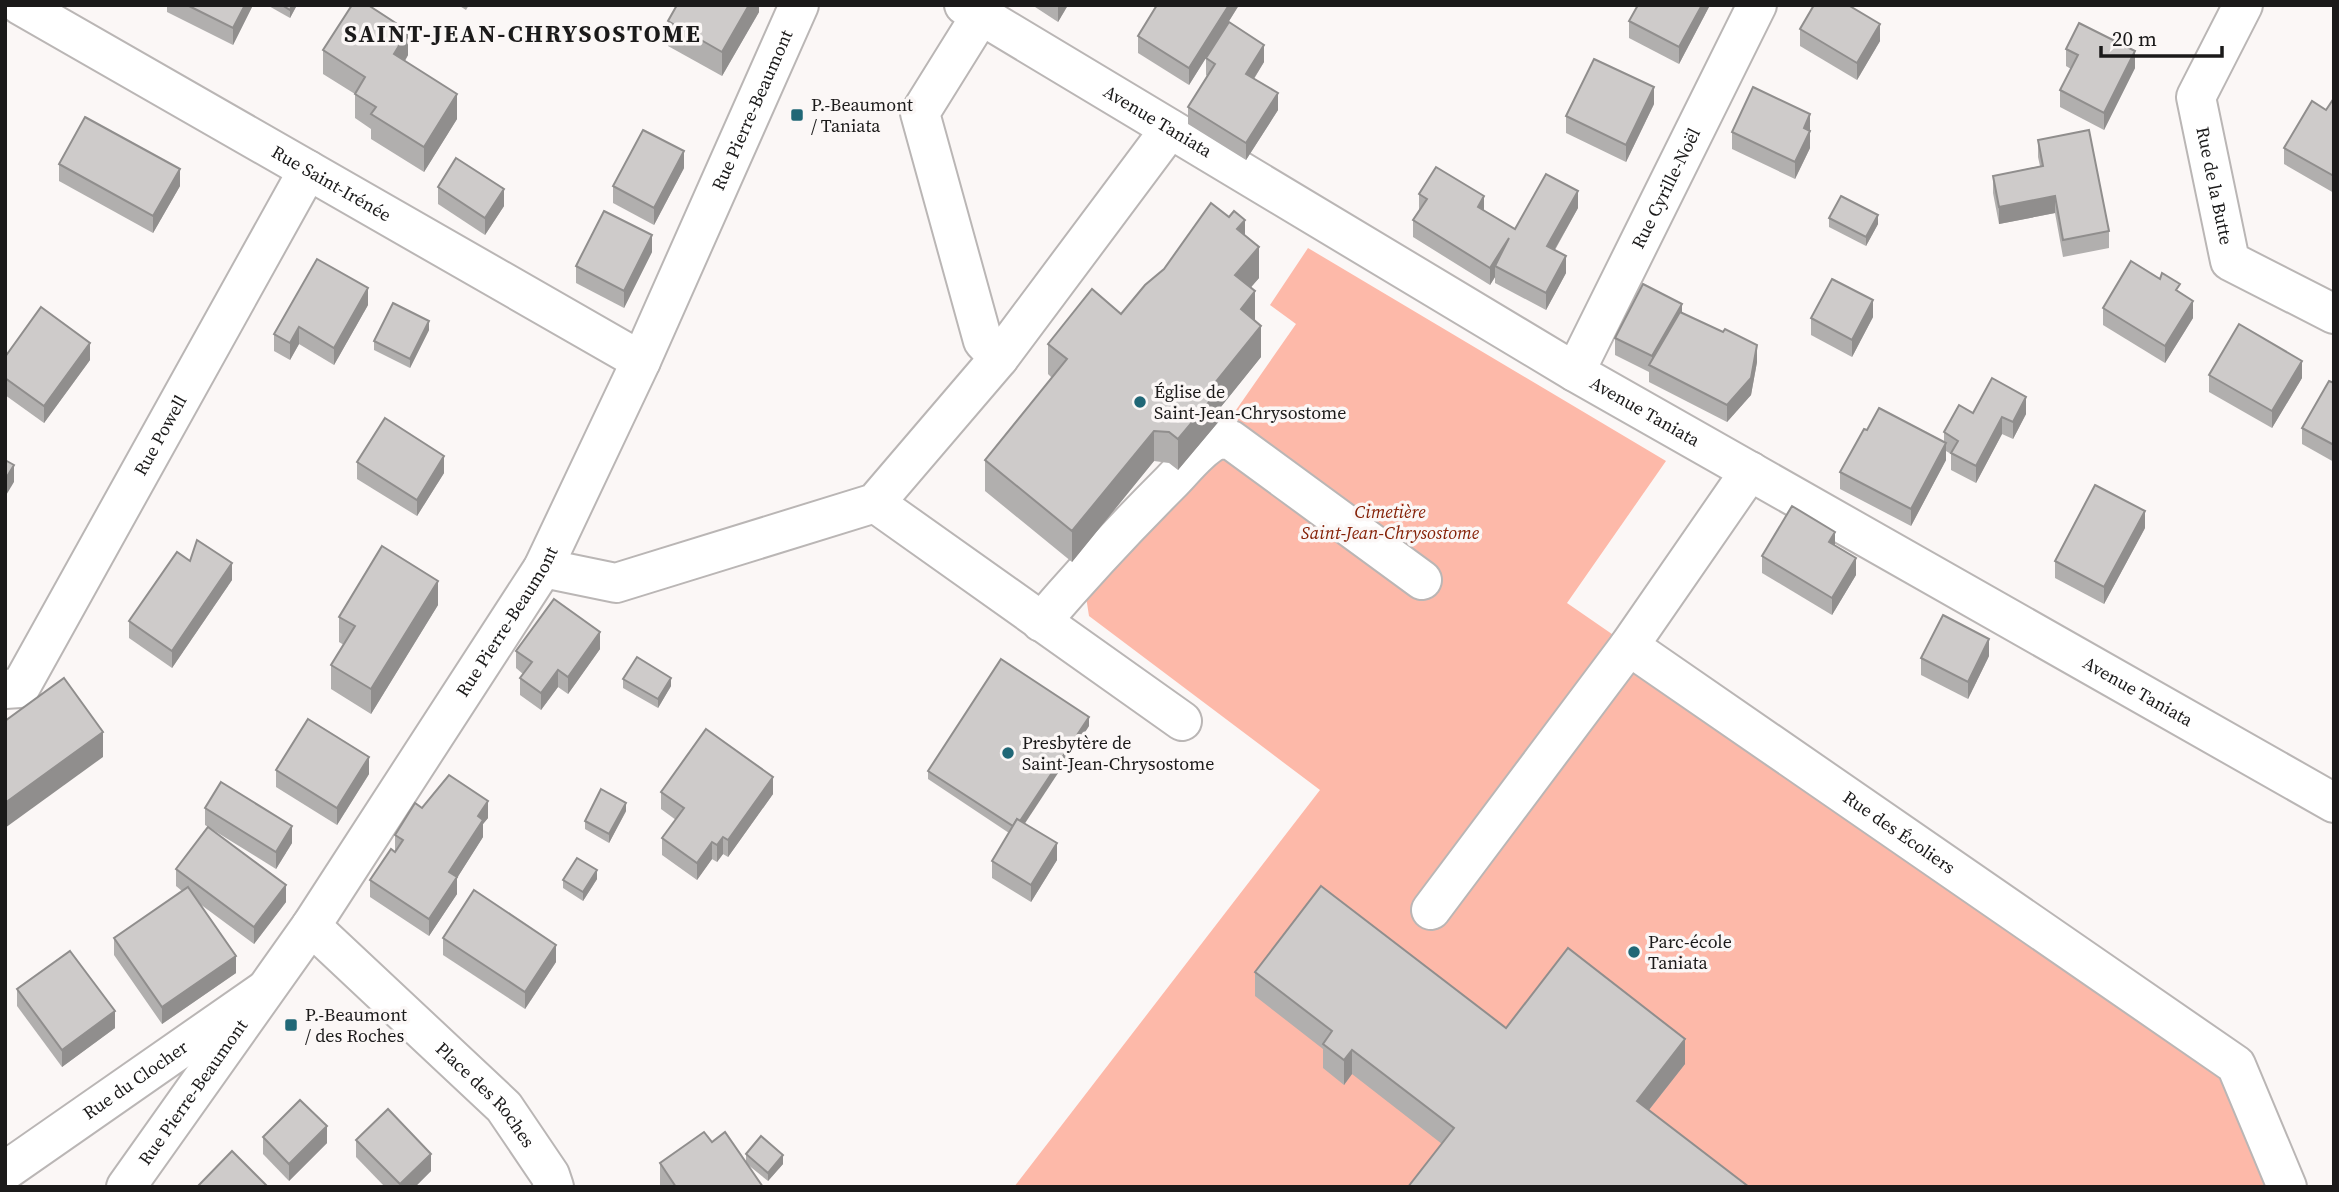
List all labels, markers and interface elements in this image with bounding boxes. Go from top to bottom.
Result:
scale bar [2101,14,2222,58]
district label: SAINT-JEAN-CHRYSOSTOME [344,17,702,50]
text: 20 m [2112,24,2157,53]
street label: Rue Pierre-Beaumont [705,25,799,194]
street label: Avenue Taniata [1099,79,1218,164]
place label: P.-Beaumont / Taniata [811,92,913,138]
marker: P.-Beaumont / Taniata [789,107,805,123]
street label: Rue Cyrille-Noël [1625,124,1706,253]
street label: Rue de la Butte [2190,124,2239,247]
street label: Rue Saint-Irénée [267,139,396,227]
street label: Avenue Taniata [1586,370,1705,453]
place label: Église de Saint-Jean-Chrysostome [1154,379,1346,425]
street label: Rue Powell [128,390,192,480]
marker: Église de Saint-Jean-Chrysostome [1132,394,1148,410]
park label: Cimetière Saint-Jean-Chrysostome [1301,499,1480,545]
street label: Rue Pierre-Beaumont [450,542,563,701]
street label: Avenue Taniata [2079,650,2198,733]
place label: Presbytère de Saint-Jean-Chrysostome [1022,730,1214,776]
marker: Presbytère de Saint-Jean-Chrysostome [1000,745,1016,761]
street label: Rue des Écoliers [1838,784,1961,880]
place label: Parc-école Taniata [1648,929,1732,975]
marker: Parc-école Taniata [1626,944,1642,960]
place label: P.-Beaumont / des Roches [305,1002,407,1048]
street label: Rue Pierre-Beaumont [132,1014,253,1170]
marker: P.-Beaumont / des Roches [283,1017,299,1033]
street label: Rue du Clocher [78,1034,193,1125]
street label: Place des Roches [430,1036,541,1152]

